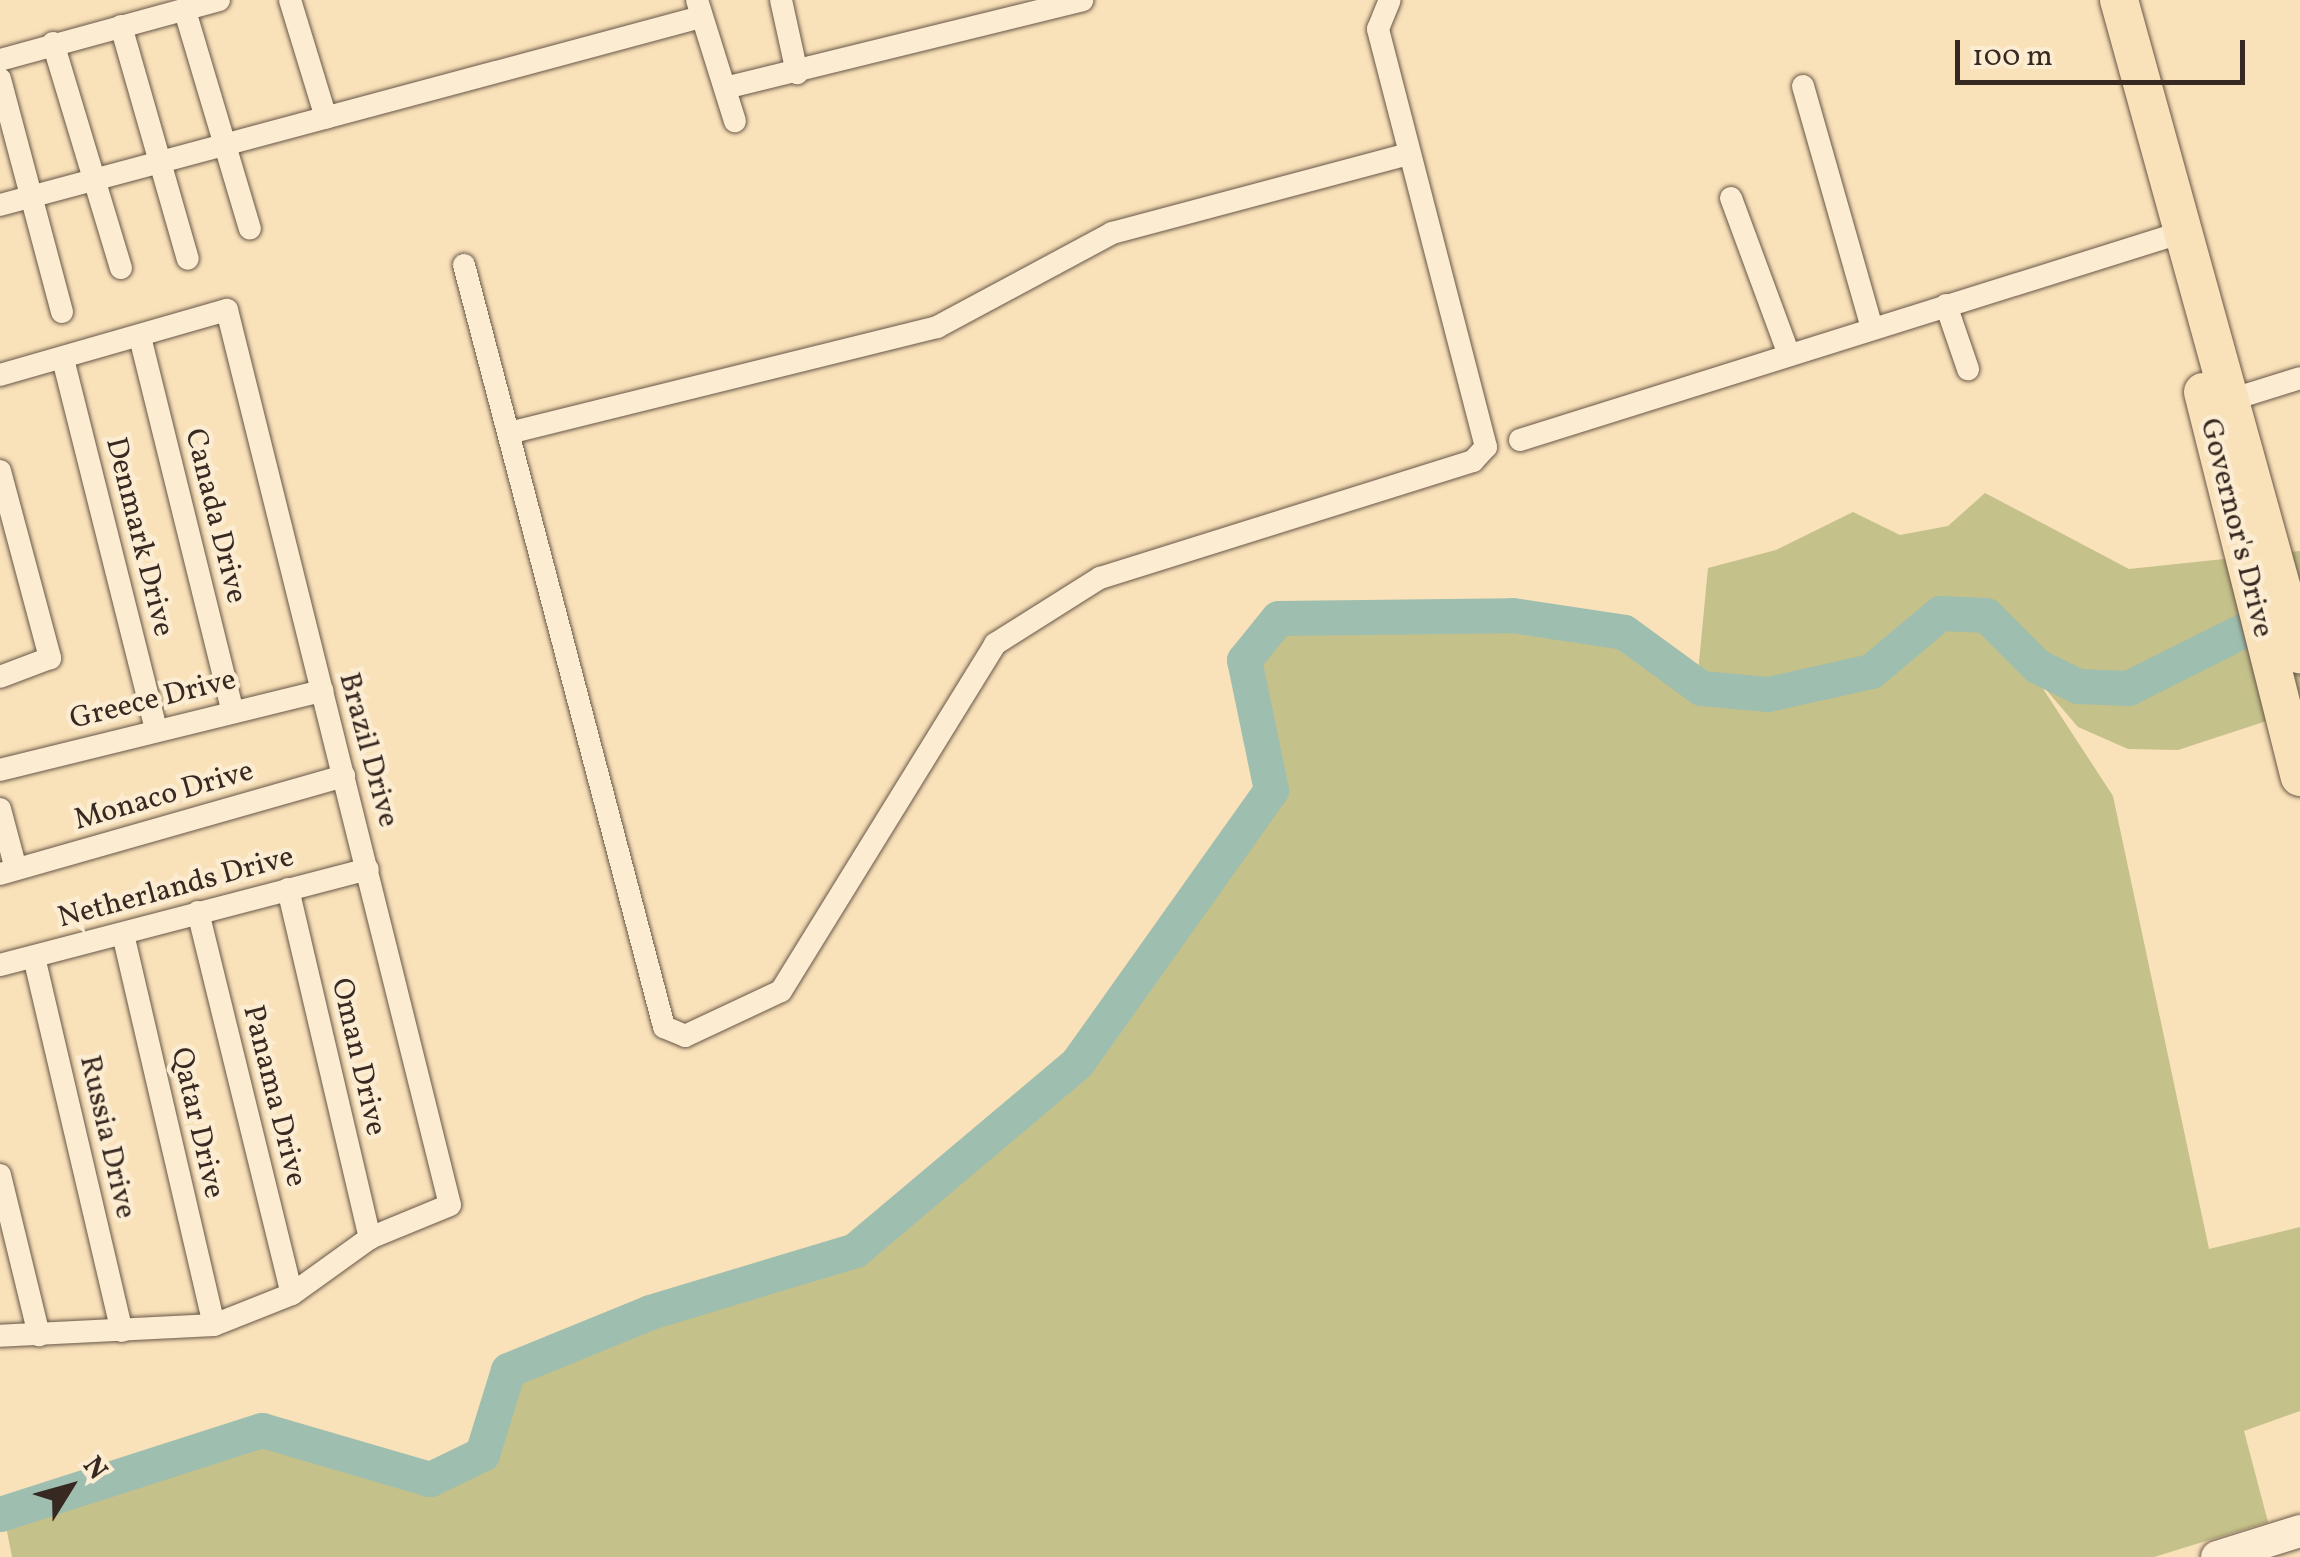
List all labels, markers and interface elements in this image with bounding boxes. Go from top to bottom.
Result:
scale bar [1960,20,2250,82]
text: 100 m [1972,36,2053,78]
street label: Governor's Drive [2191,415,2281,641]
street label: Canada Drive [176,425,254,607]
street label: Denmark Drive [97,434,181,640]
street label: Greece Drive [66,662,240,738]
street label: Brazil Drive [330,669,406,831]
street label: Monaco Drive [70,753,258,839]
street label: Netherlands Drive [54,839,298,937]
street label: Oman Drive [322,975,394,1139]
street label: Panama Drive [234,1001,314,1191]
street label: Qatar Drive [162,1044,232,1202]
street label: Russia Drive [71,1052,143,1222]
north arrow [20,1437,120,1537]
text: N [73,1449,116,1488]

